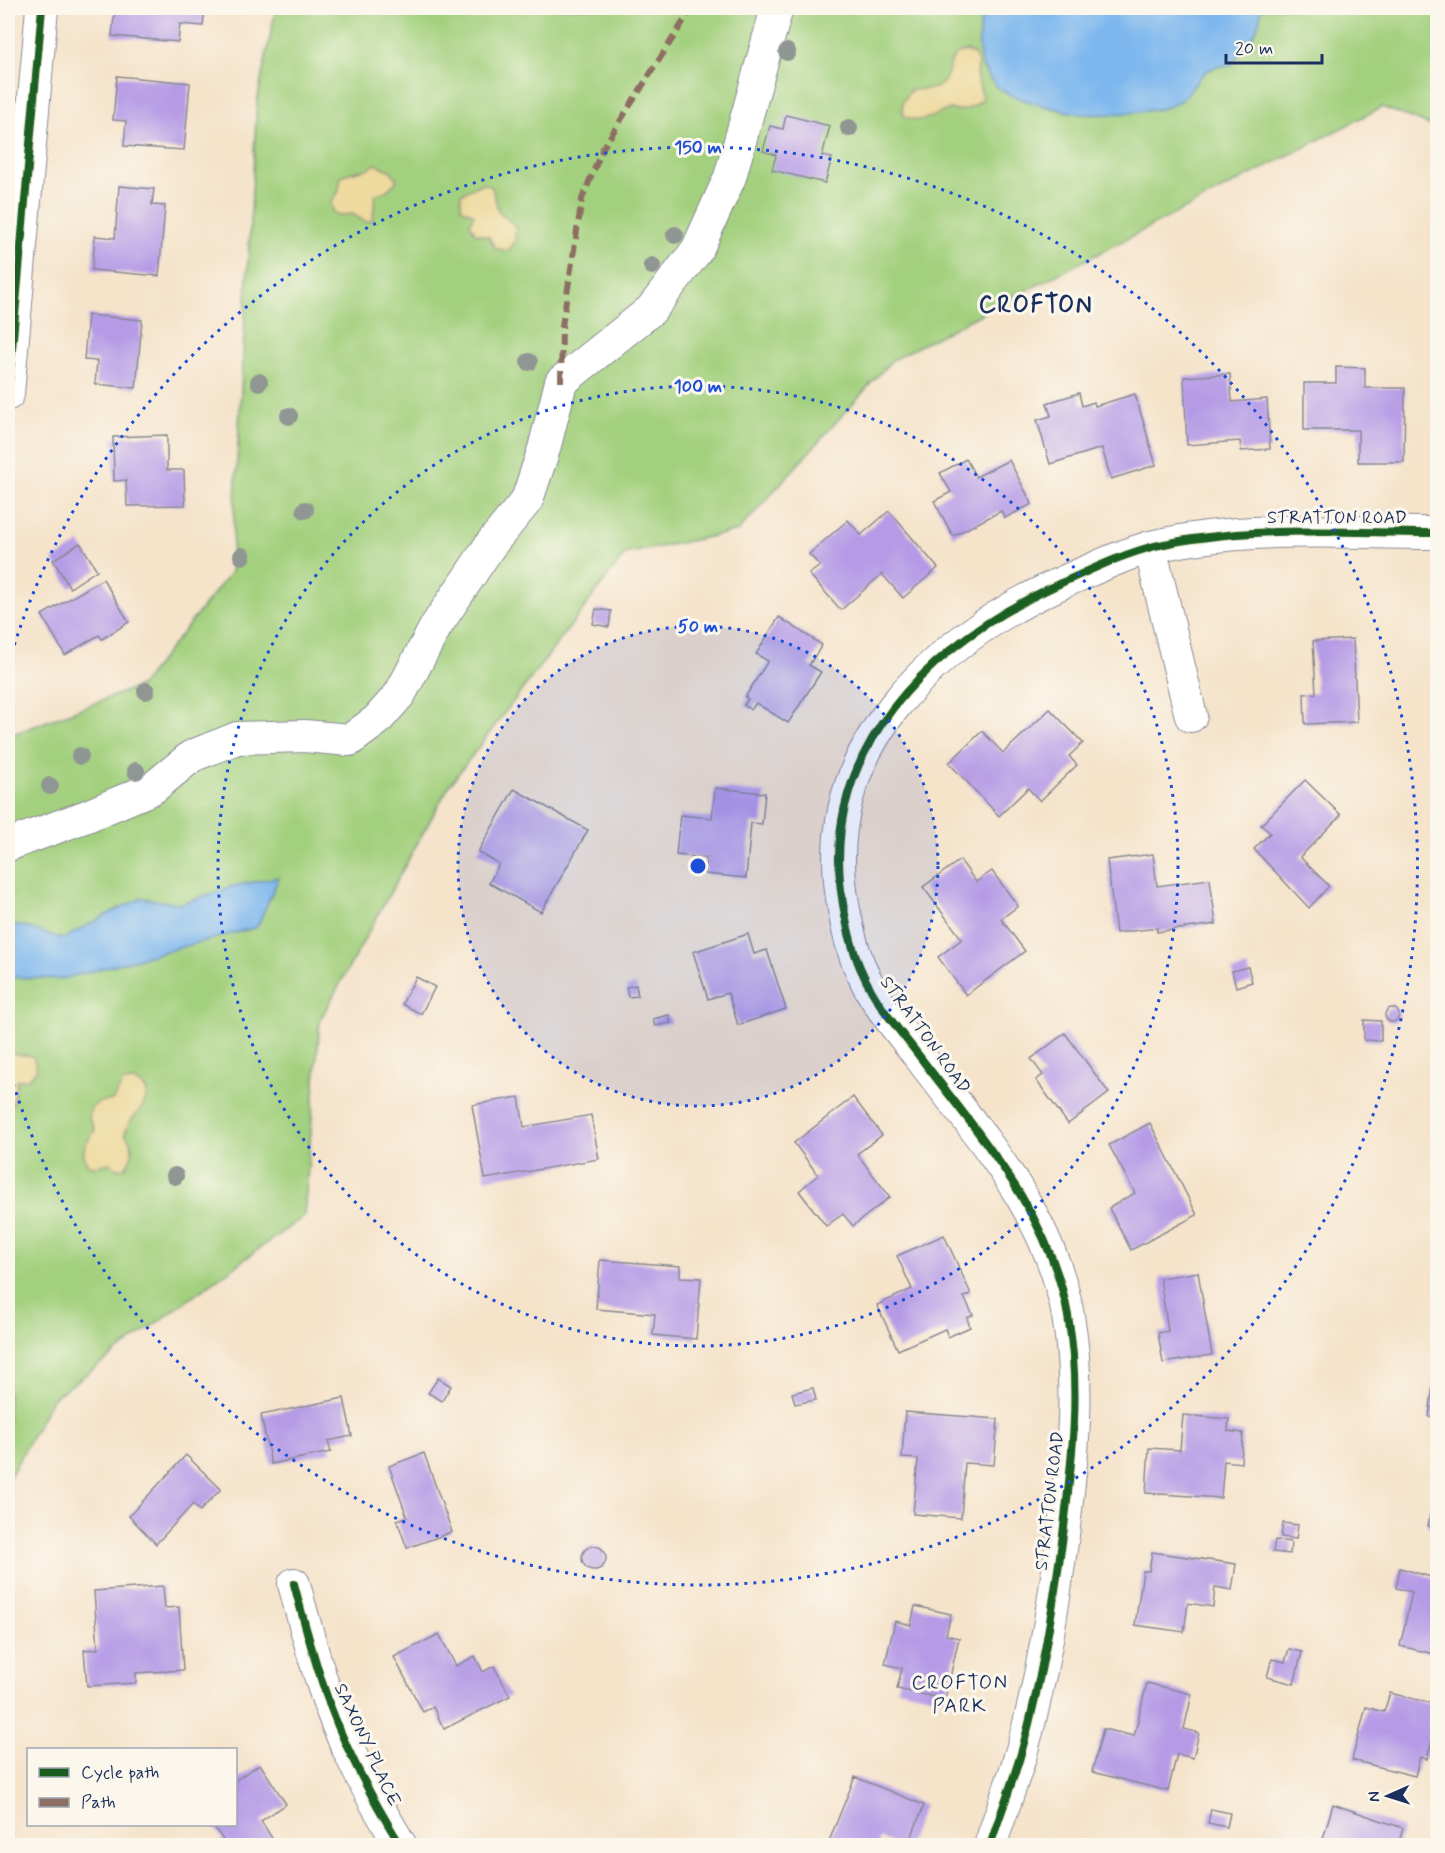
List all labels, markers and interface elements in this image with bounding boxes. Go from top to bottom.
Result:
scale bar [1226,27,1322,65]
text: 20 m [1235,37,1273,61]
text: 150 m [674,136,722,160]
district label: CROFTON [979,290,1093,321]
text: 100 m [674,375,722,399]
street label: STRATTON ROAD [1267,506,1407,530]
text: 50 m [678,615,718,639]
centre of rings [688,856,708,876]
street label: STRATTON ROAD [874,971,976,1099]
street label: STRATTON ROAD [1030,1430,1070,1572]
district label: CROFTON PARK [911,1670,1009,1720]
street label: SAXONY PLACE [328,1680,406,1811]
legend [27,1748,237,1826]
text: Cycle path [81,1761,159,1785]
north arrow [1358,1766,1418,1826]
text: Path [81,1791,116,1815]
text: N [1364,1791,1385,1803]

